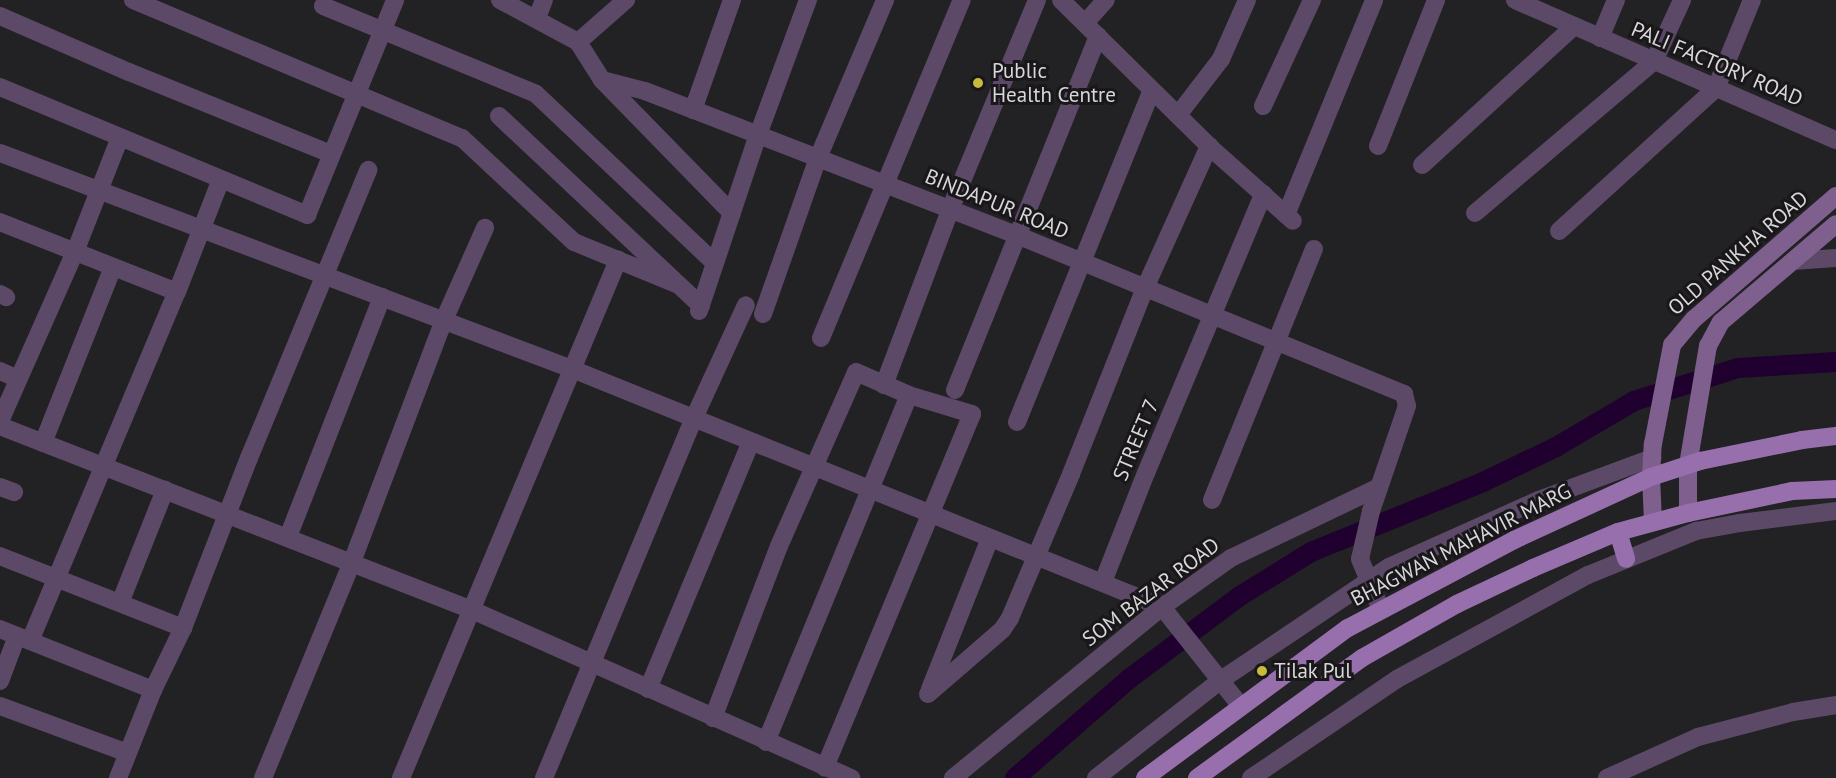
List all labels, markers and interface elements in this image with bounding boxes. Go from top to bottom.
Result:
street label: PALI FACTORY ROAD [1627,16,1807,112]
place label: Public Health Centre [992,58,1116,108]
marker: Public Health Centre [969,74,987,92]
street label: BINDAPUR ROAD [921,164,1073,244]
street label: OLD PANKHA ROAD [1663,185,1813,321]
street label: STREET 7 [1107,395,1165,485]
street label: BHAGWAN MAHAVIR MARG [1347,478,1575,612]
street label: SOM BAZAR ROAD [1078,532,1224,652]
place label: Tilak Pul [1274,658,1352,684]
marker: Tilak Pul [1255,664,1269,678]

